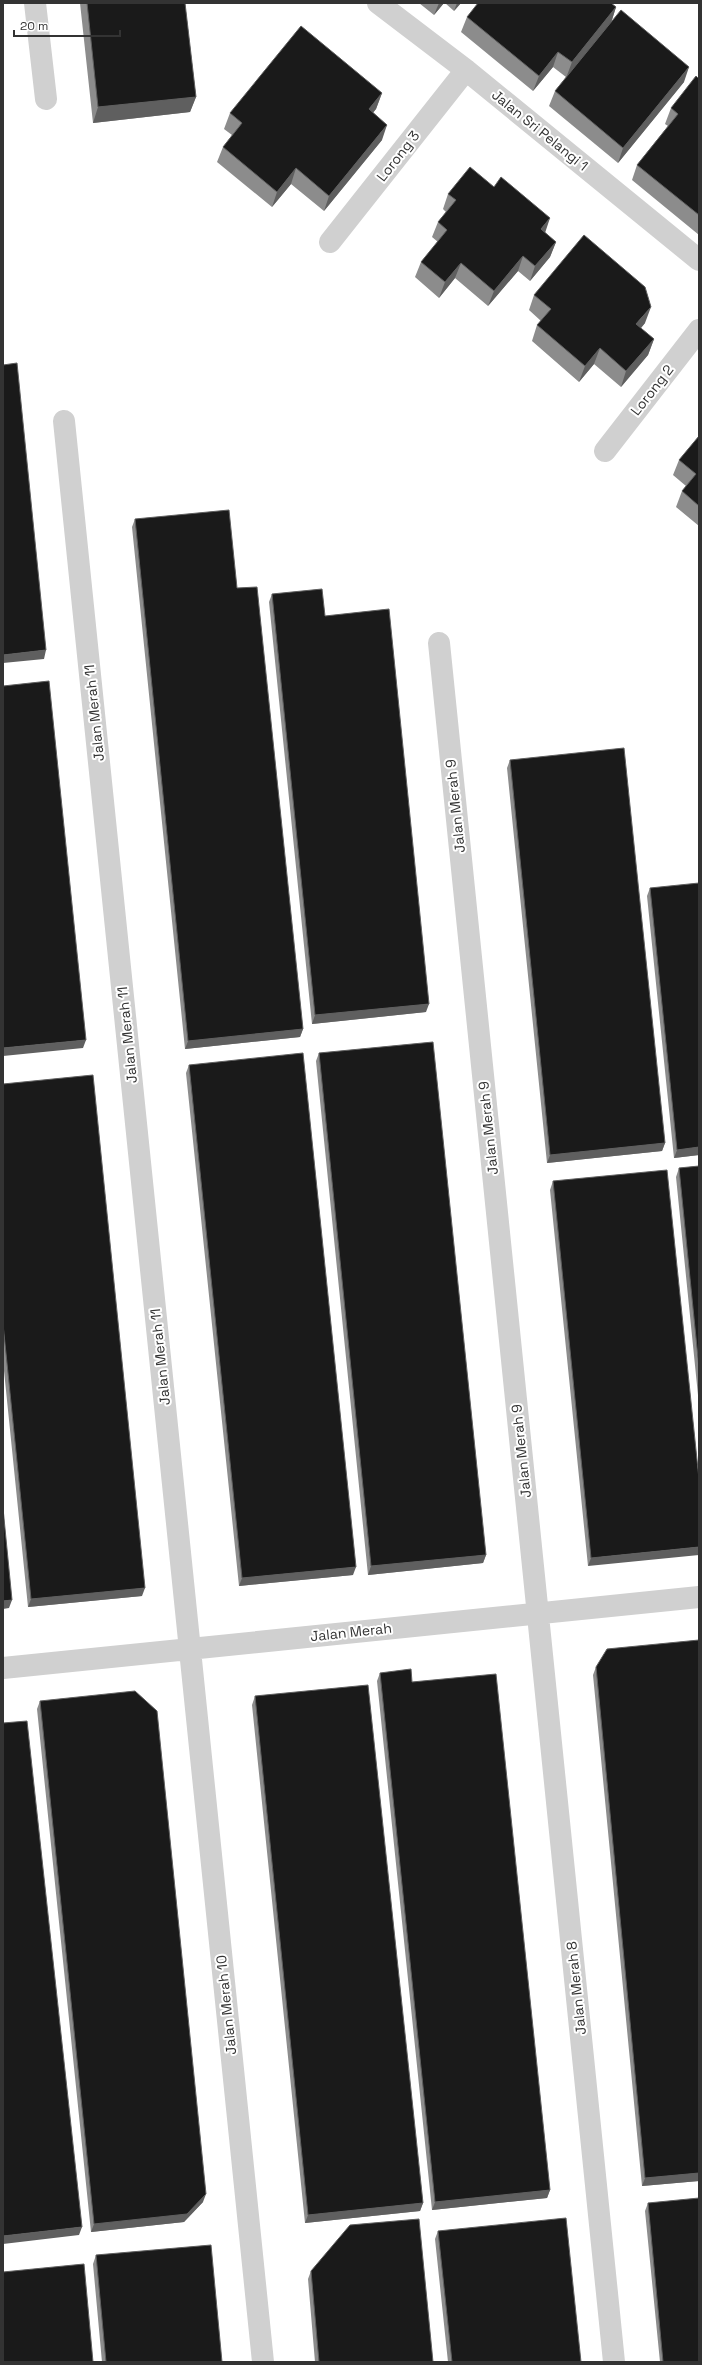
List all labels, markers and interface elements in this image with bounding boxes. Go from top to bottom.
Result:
scale bar [14,12,120,38]
text: 20 m [20,18,48,34]
street label: Jalan Sri Pelangi 1 [488,86,592,174]
street label: Lorong 3 [373,127,423,185]
street label: Lorong 2 [627,361,677,419]
street label: Jalan Merah 11 [80,664,108,762]
street label: Jalan Merah 9 [441,758,469,854]
street label: Jalan Merah 11 [113,986,141,1084]
street label: Jalan Merah 9 [474,1080,502,1176]
street label: Jalan Merah 11 [146,1308,174,1406]
street label: Jalan Merah 9 [507,1403,535,1499]
street label: Jalan Merah [309,1619,393,1645]
street label: Jalan Merah 8 [562,1940,590,2036]
street label: Jalan Merah 10 [212,1954,240,2056]

